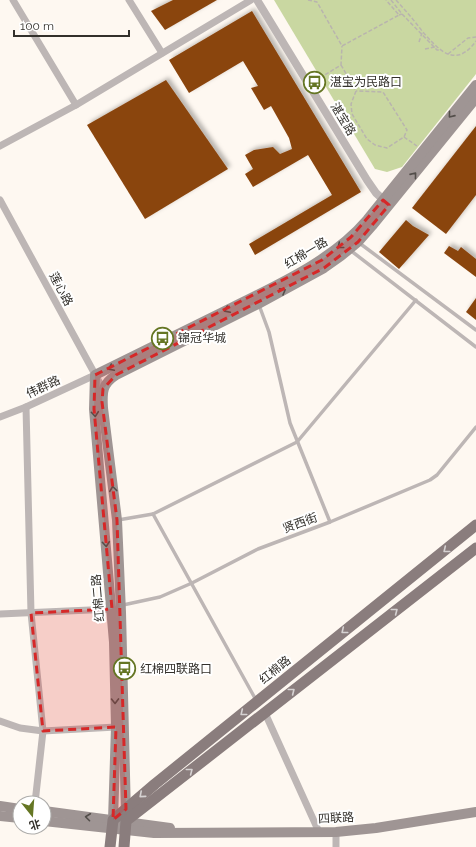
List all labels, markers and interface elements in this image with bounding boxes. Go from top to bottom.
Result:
scale bar [14,12,129,38]
text: 100 m [20,19,54,33]
bus stop icon: 湛宝为民路口 [302,69,328,95]
place label: 湛宝为民路口 [330,75,402,89]
street label: 湛宝路 [328,100,358,138]
one-way arrow [449,111,456,118]
one-way arrow [409,173,416,180]
street label: 红棉一路 [282,235,330,271]
one-way arrow [338,242,345,249]
street label: 莲心路 [46,270,76,308]
one-way arrow [279,288,286,295]
one-way arrow [224,305,232,313]
bus stop icon: 锦冠华城 [150,325,176,351]
place label: 锦冠华城 [178,331,226,345]
one-way arrow [107,363,115,371]
street label: 伟群路 [24,373,62,401]
one-way arrow [90,411,99,417]
one-way arrow [109,486,118,492]
street label: 贤西街 [281,510,319,536]
one-way arrow [102,541,111,547]
one-way arrow [443,545,450,552]
street label: 红棉二路 [89,573,107,623]
one-way arrow [390,609,397,616]
one-way arrow [342,626,349,633]
street label: 红棉路 [257,653,293,687]
bus stop icon: 红棉四联路口 [112,656,138,682]
place label: 红棉四联路口 [140,662,212,676]
one-way arrow [288,689,295,696]
one-way arrow [111,698,119,704]
one-way arrow [240,708,248,715]
one-way arrow [185,769,192,776]
one-way arrow [140,790,147,797]
north arrow [12,795,52,835]
street label: 四联路 [318,810,354,826]
one-way arrow [85,812,91,821]
text: 北 [28,816,42,832]

